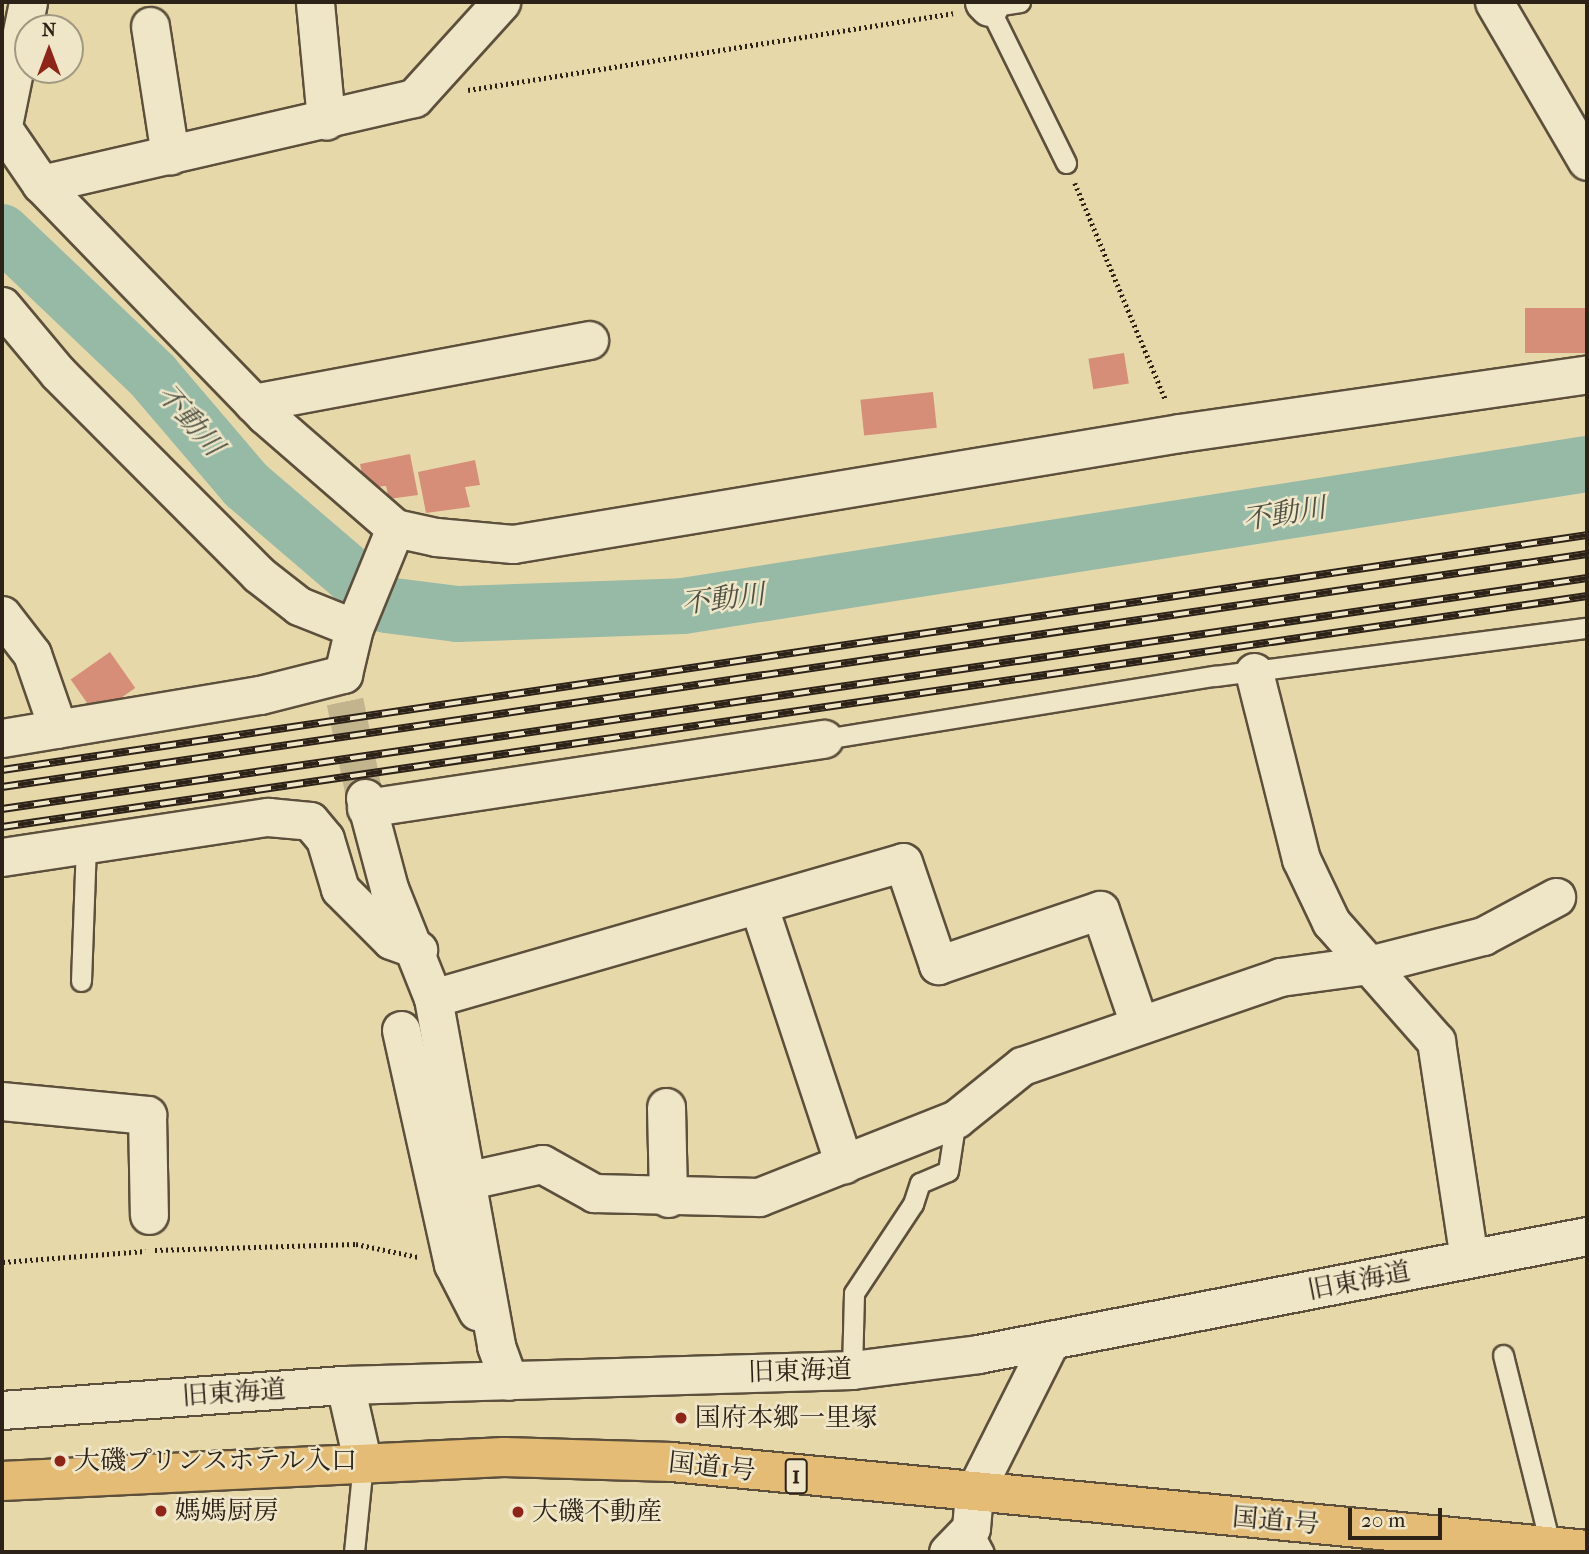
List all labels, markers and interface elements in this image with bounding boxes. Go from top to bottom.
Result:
north arrow [14,14,84,84]
text: N [42,19,56,41]
water label: 不動川 [150,377,230,463]
water label: 不動川 [1240,491,1328,537]
water label: 不動川 [679,577,767,621]
street label: 旧東海道 [1305,1256,1413,1306]
street label: 旧東海道 [747,1354,853,1388]
street label: 旧東海道 [181,1374,287,1412]
place label: 国府本郷一里塚 [695,1402,877,1434]
marker: 国府本郷一里塚 [673,1410,689,1426]
place label: 大磯プリンスホテル入口 [74,1445,360,1477]
street label: 国道1号 [667,1447,757,1487]
marker: 大磯プリンスホテル入口 [52,1453,68,1469]
road number: 1 [784,1456,808,1496]
scale bar [1351,1494,1446,1538]
place label: 媽媽厨房 [175,1495,279,1527]
place label: 大磯不動産 [532,1496,662,1528]
street label: 国道1号 [1231,1502,1321,1540]
marker: 媽媽厨房 [153,1503,169,1519]
marker: 大磯不動産 [510,1504,526,1520]
text: 20 m [1361,1508,1405,1532]

